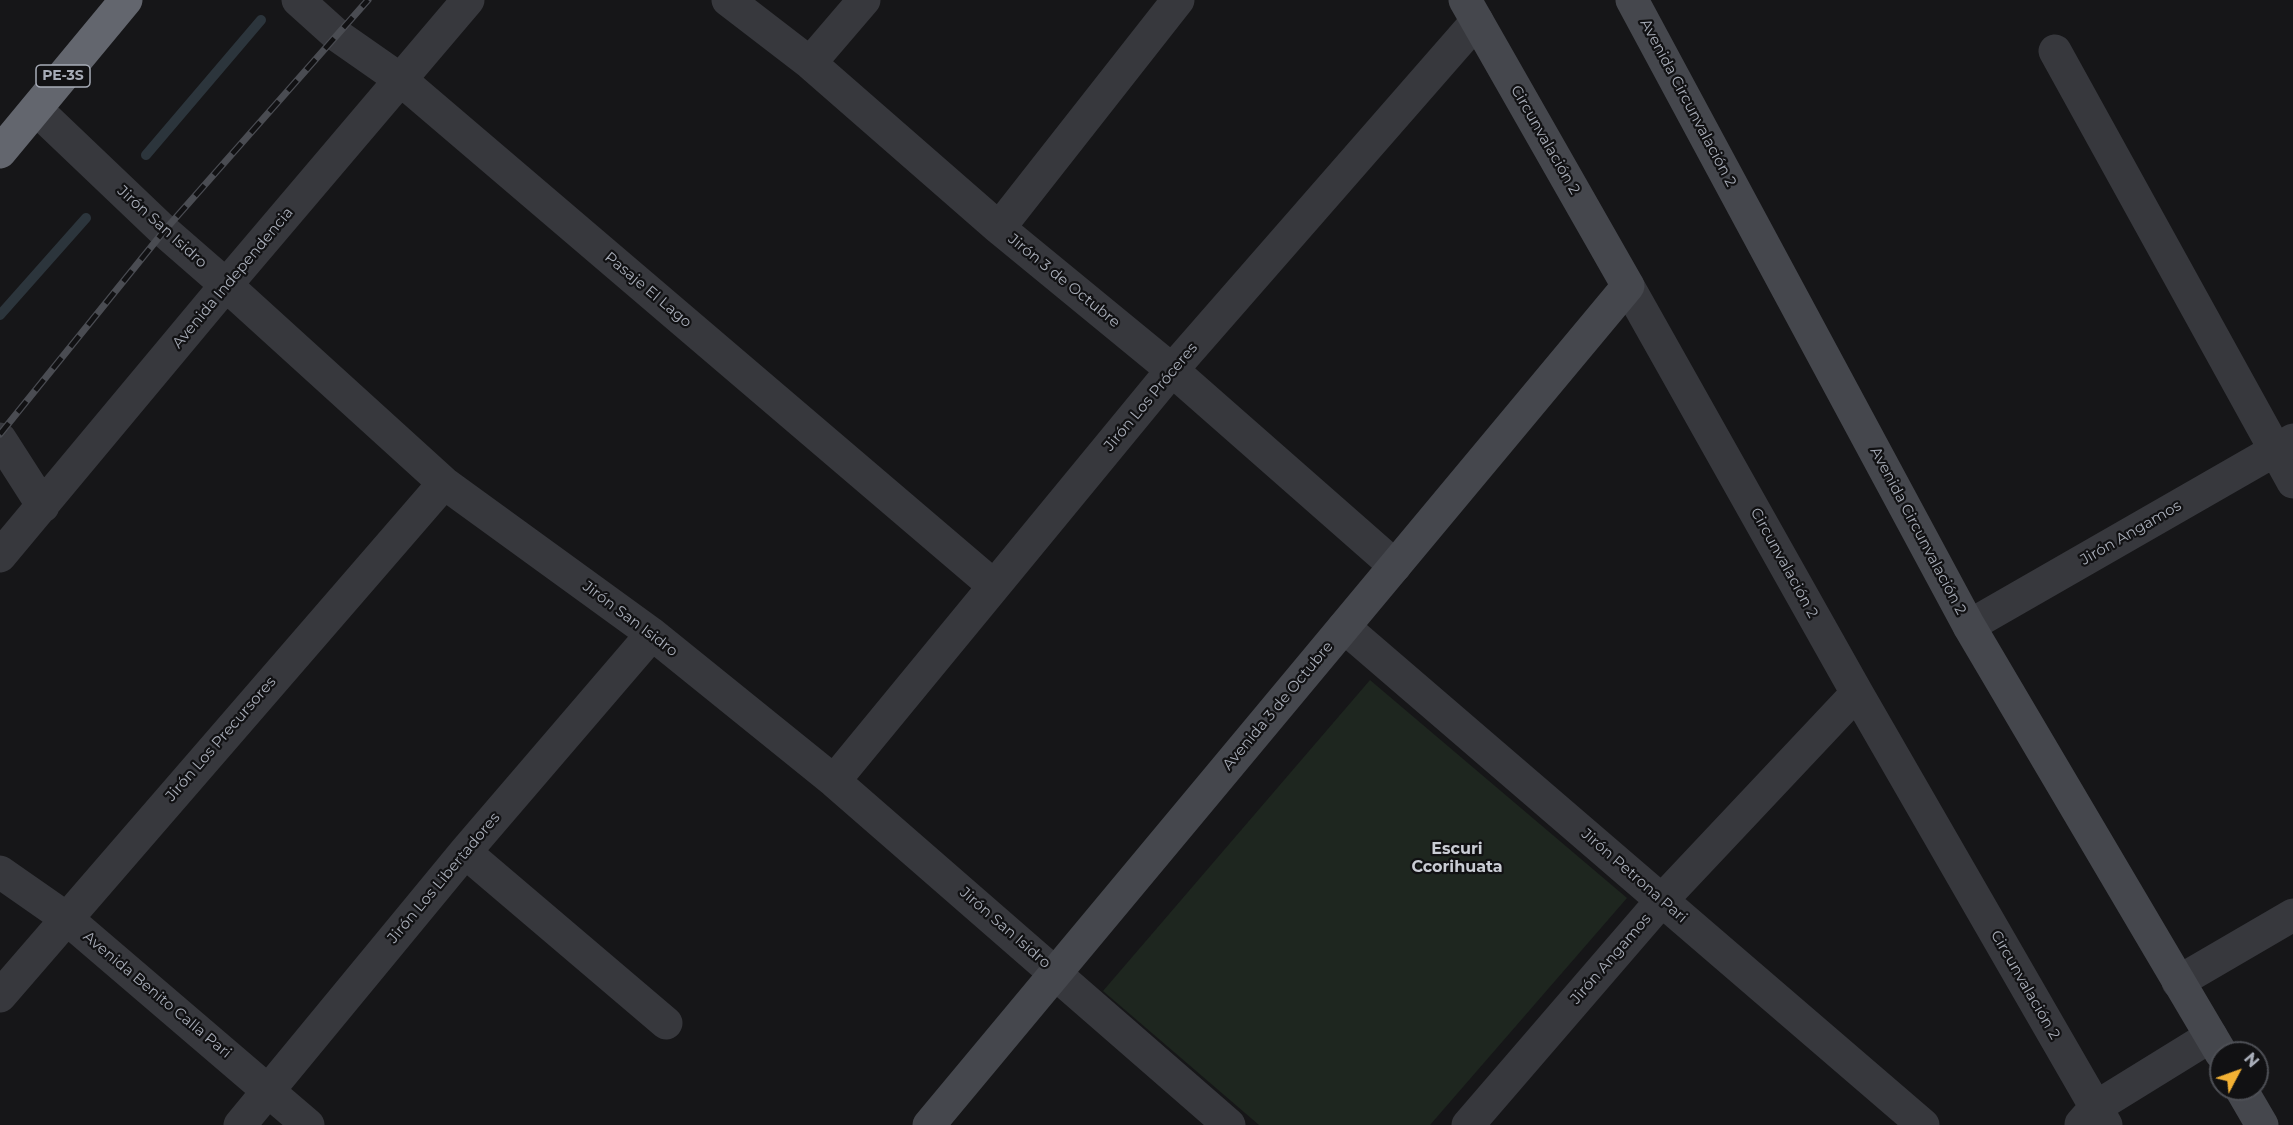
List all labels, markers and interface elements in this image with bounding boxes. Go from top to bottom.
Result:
street label: Avenida Circunvalación 2 [1636,16,1740,190]
road number: PE-3S [36,65,90,87]
street label: Circunvalación 2 [1506,82,1584,198]
street label: Jirón San Isidro [114,182,210,272]
street label: Avenida Independencia [169,204,297,352]
street label: Jirón 3 de Octubre [1004,230,1124,332]
street label: Pasaje El Lago [601,248,695,332]
street label: Jirón Los Próceres [1101,339,1201,455]
street label: Avenida Circunvalación 2 [1866,444,1970,618]
street label: Jirón Angamos [2077,497,2185,569]
street label: Circunvalación 2 [1746,505,1822,621]
street label: Jirón San Isidro [579,577,681,661]
street label: Avenida 3 de Octubre [1219,638,1337,774]
street label: Jirón Los Precursores [162,673,280,805]
street label: Jirón Los Libertadores [384,809,504,947]
street label: Jirón Petrona Pari [1578,825,1690,927]
district label: Escuri Ccorihuata [1411,839,1503,877]
street label: Jirón San Isidro [956,884,1054,972]
street label: Jirón Angamos [1567,910,1655,1008]
street label: Circunvalación 2 [1986,927,2064,1043]
street label: Avenida Benito Calla Pari [79,928,235,1062]
north arrow [2209,1041,2269,1101]
text: N [2240,1049,2263,1071]

